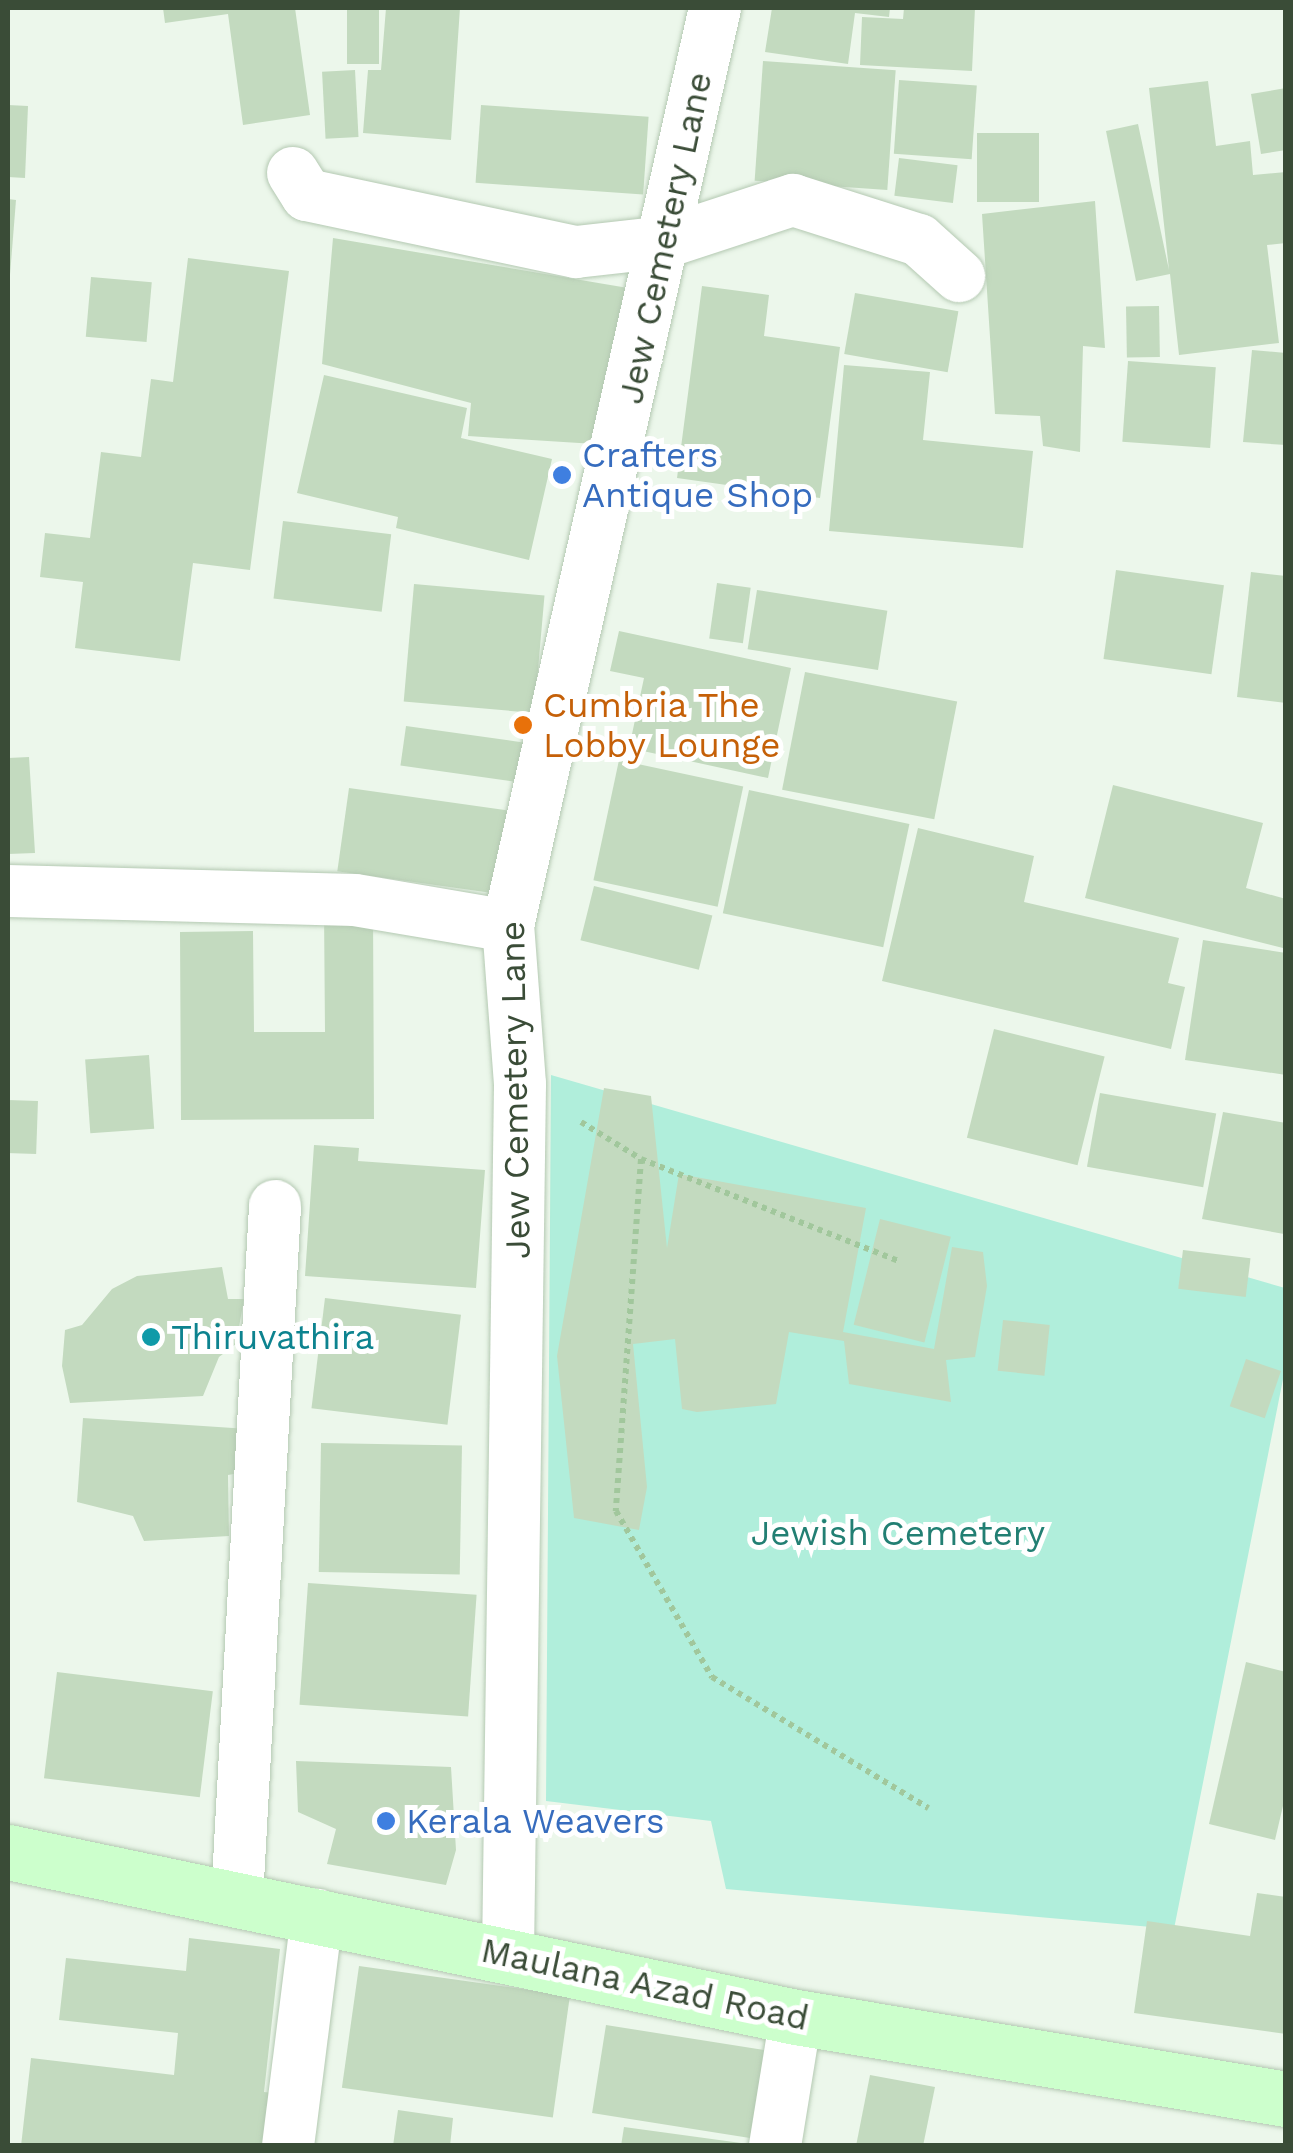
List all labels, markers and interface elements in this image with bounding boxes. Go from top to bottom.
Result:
street label: Jew Cemetery Lane [609,68,721,408]
place label: Crafters Antique Shop [582,434,813,516]
marker: Crafters Antique Shop [551,464,573,486]
place label: Cumbria The Lobby Lounge [543,684,781,766]
marker: Cumbria The Lobby Lounge [512,714,534,736]
street label: Jew Cemetery Lane [491,920,539,1260]
place label: Thiruvathira [171,1316,374,1358]
marker: Thiruvathira [140,1326,162,1348]
park label: Jewish Cemetery [751,1512,1045,1554]
place label: Kerala Weavers [406,1800,666,1842]
marker: Kerala Weavers [375,1810,397,1832]
street label: Maulana Azad Road [476,1929,814,2039]

